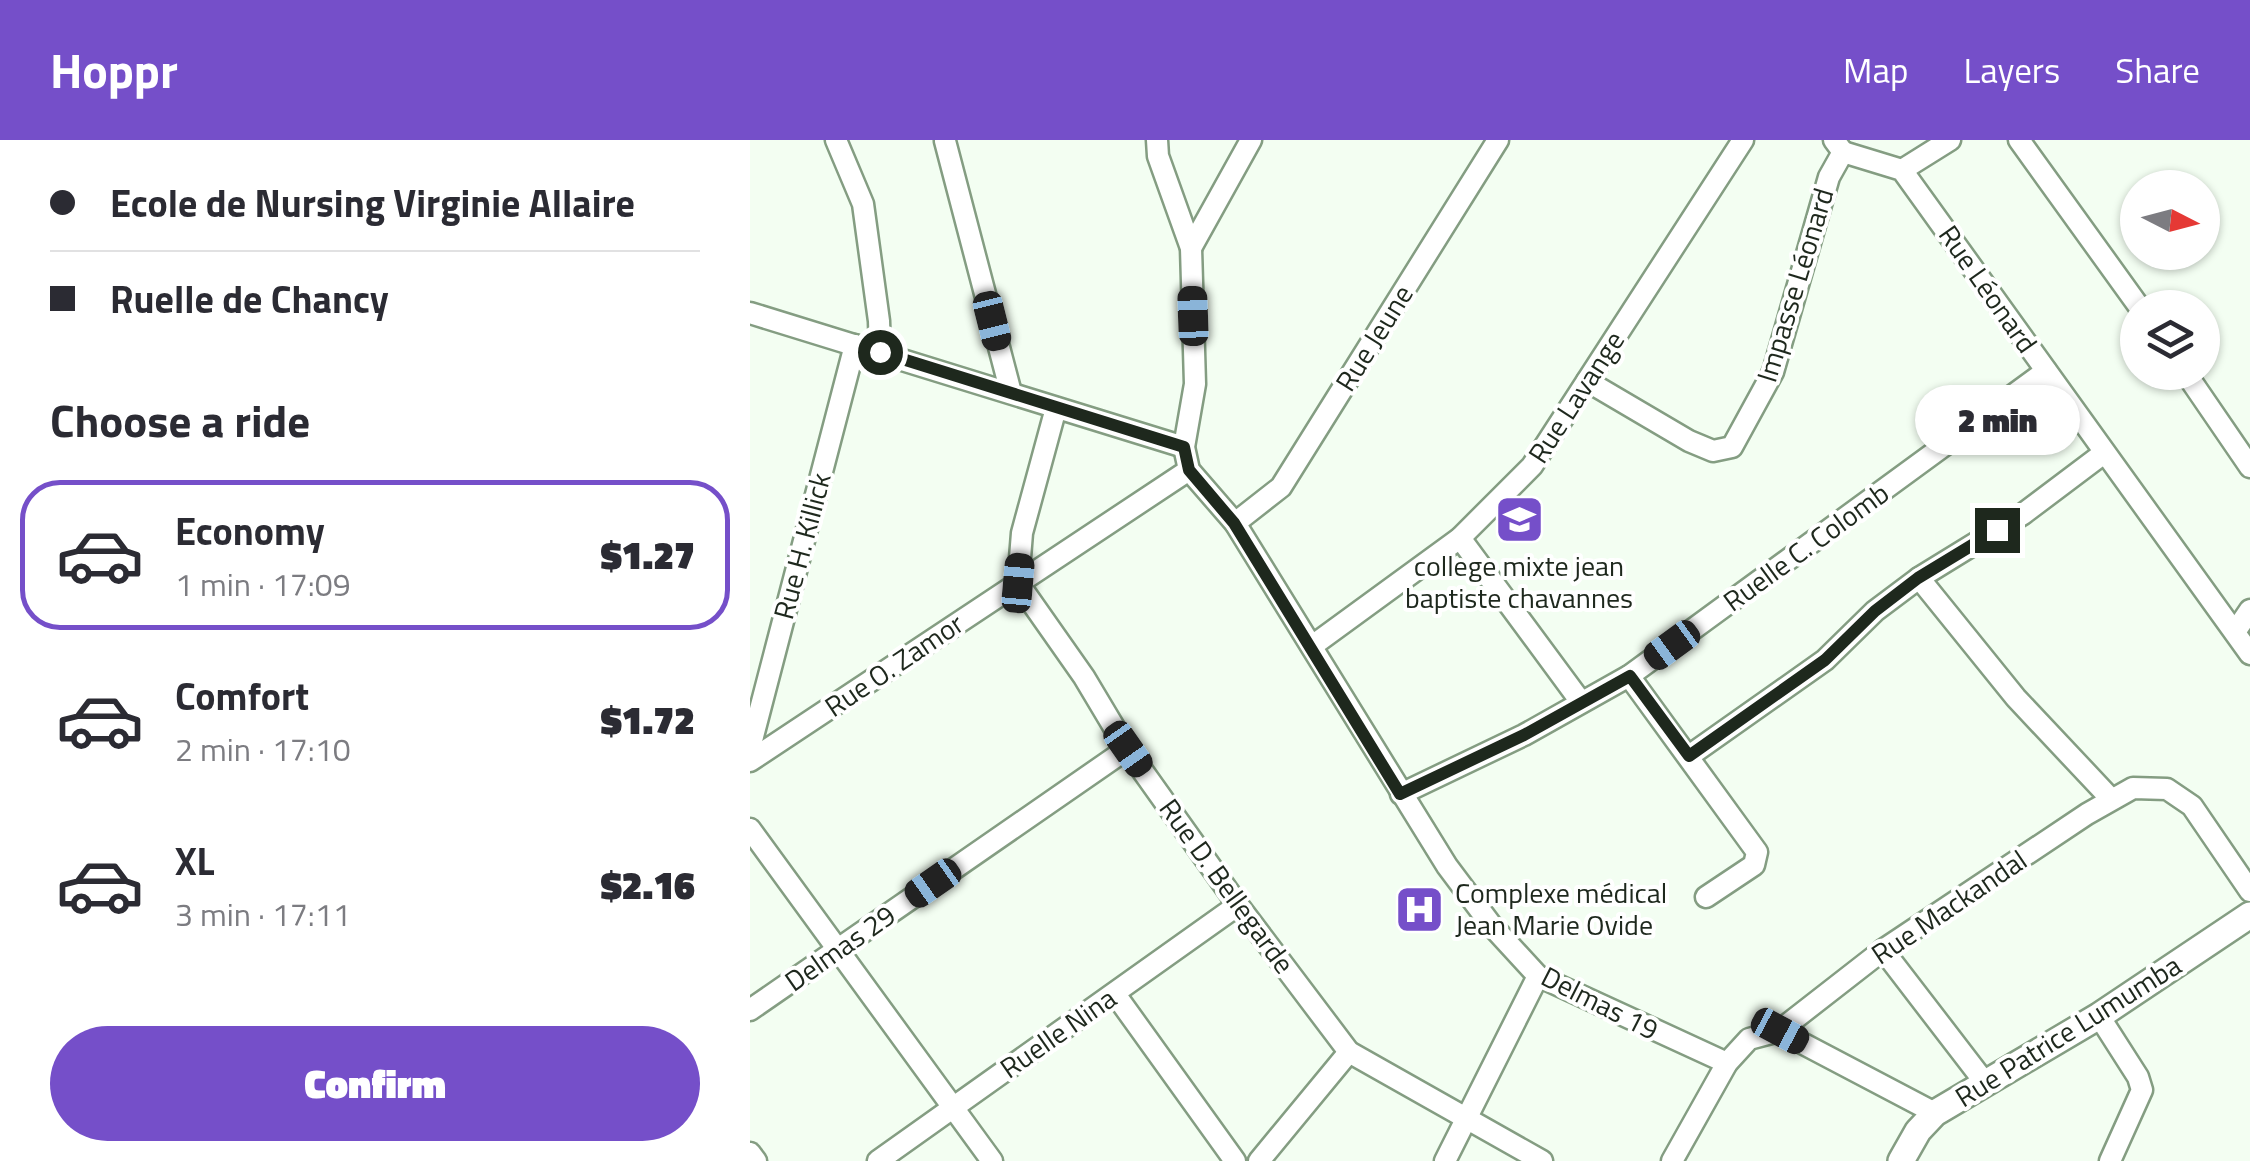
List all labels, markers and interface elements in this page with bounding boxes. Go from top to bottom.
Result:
text: Hoppr [50,34,178,107]
text: Map [1843,43,1908,97]
text: Layers [1963,43,2060,97]
text: Share [2115,43,2200,97]
north arrow [2120,170,2220,270]
map controls [2120,170,2220,390]
text: Ecole de Nursing Virginie Allaire [110,174,635,232]
street label: Impasse Léonard [1745,183,1844,387]
street label: Rue Léonard [1928,216,2048,362]
text: Ruelle de Chancy [110,270,389,328]
street label: Rue Jeune [1324,276,1423,399]
car [1177,285,1209,347]
car [970,288,1014,354]
button: layers [2120,290,2220,390]
street label: Rue Lavange [1517,322,1635,472]
route start [858,330,903,375]
callout: 2 min [1914,385,2080,455]
text: Choose a ride [50,386,310,454]
text: 2 min [1958,396,2037,444]
street label: Rue H. Killick [761,468,842,624]
street label: Ruelle C. Colomb [1714,472,1898,622]
school or university icon: college mixte jean baptiste chavannes [1493,493,1545,545]
text: Economy [175,502,325,560]
route end [1975,508,2020,553]
icon: car [55,510,145,600]
text: $1.27 [601,526,695,584]
place label: college mixte jean baptiste chavannes [1405,544,1633,619]
car [1000,552,1036,614]
text: 1 min · 17:09 [175,560,351,608]
street label: Rue O. Zamor [816,602,972,727]
car [1639,615,1705,675]
text: Comfort [175,667,309,725]
icon: car [55,675,145,765]
text: $1.72 [601,691,695,749]
car [1099,716,1157,782]
text: 2 min · 17:10 [175,725,351,773]
street label: Rue D. Bellegarde [1149,789,1306,982]
text: XL [175,832,215,890]
street label: Rue Mackandal [1862,838,2035,975]
icon: car [55,840,145,930]
car [900,854,966,912]
text: $2.16 [601,856,695,914]
place label: Complexe médical Jean Marie Ovide [1455,871,1667,946]
hospital icon: Complexe médical Jean Marie Ovide [1394,883,1446,935]
text: 3 min · 17:11 [175,890,351,938]
street label: Delmas 29 [776,894,904,1002]
street label: Rue Patrice Lumumba [1946,944,2189,1118]
street label: Delmas 19 [1534,955,1666,1050]
street label: Ruelle Nina [991,977,1125,1089]
car [1746,1004,1814,1058]
button: Confirm [50,1026,700,1141]

